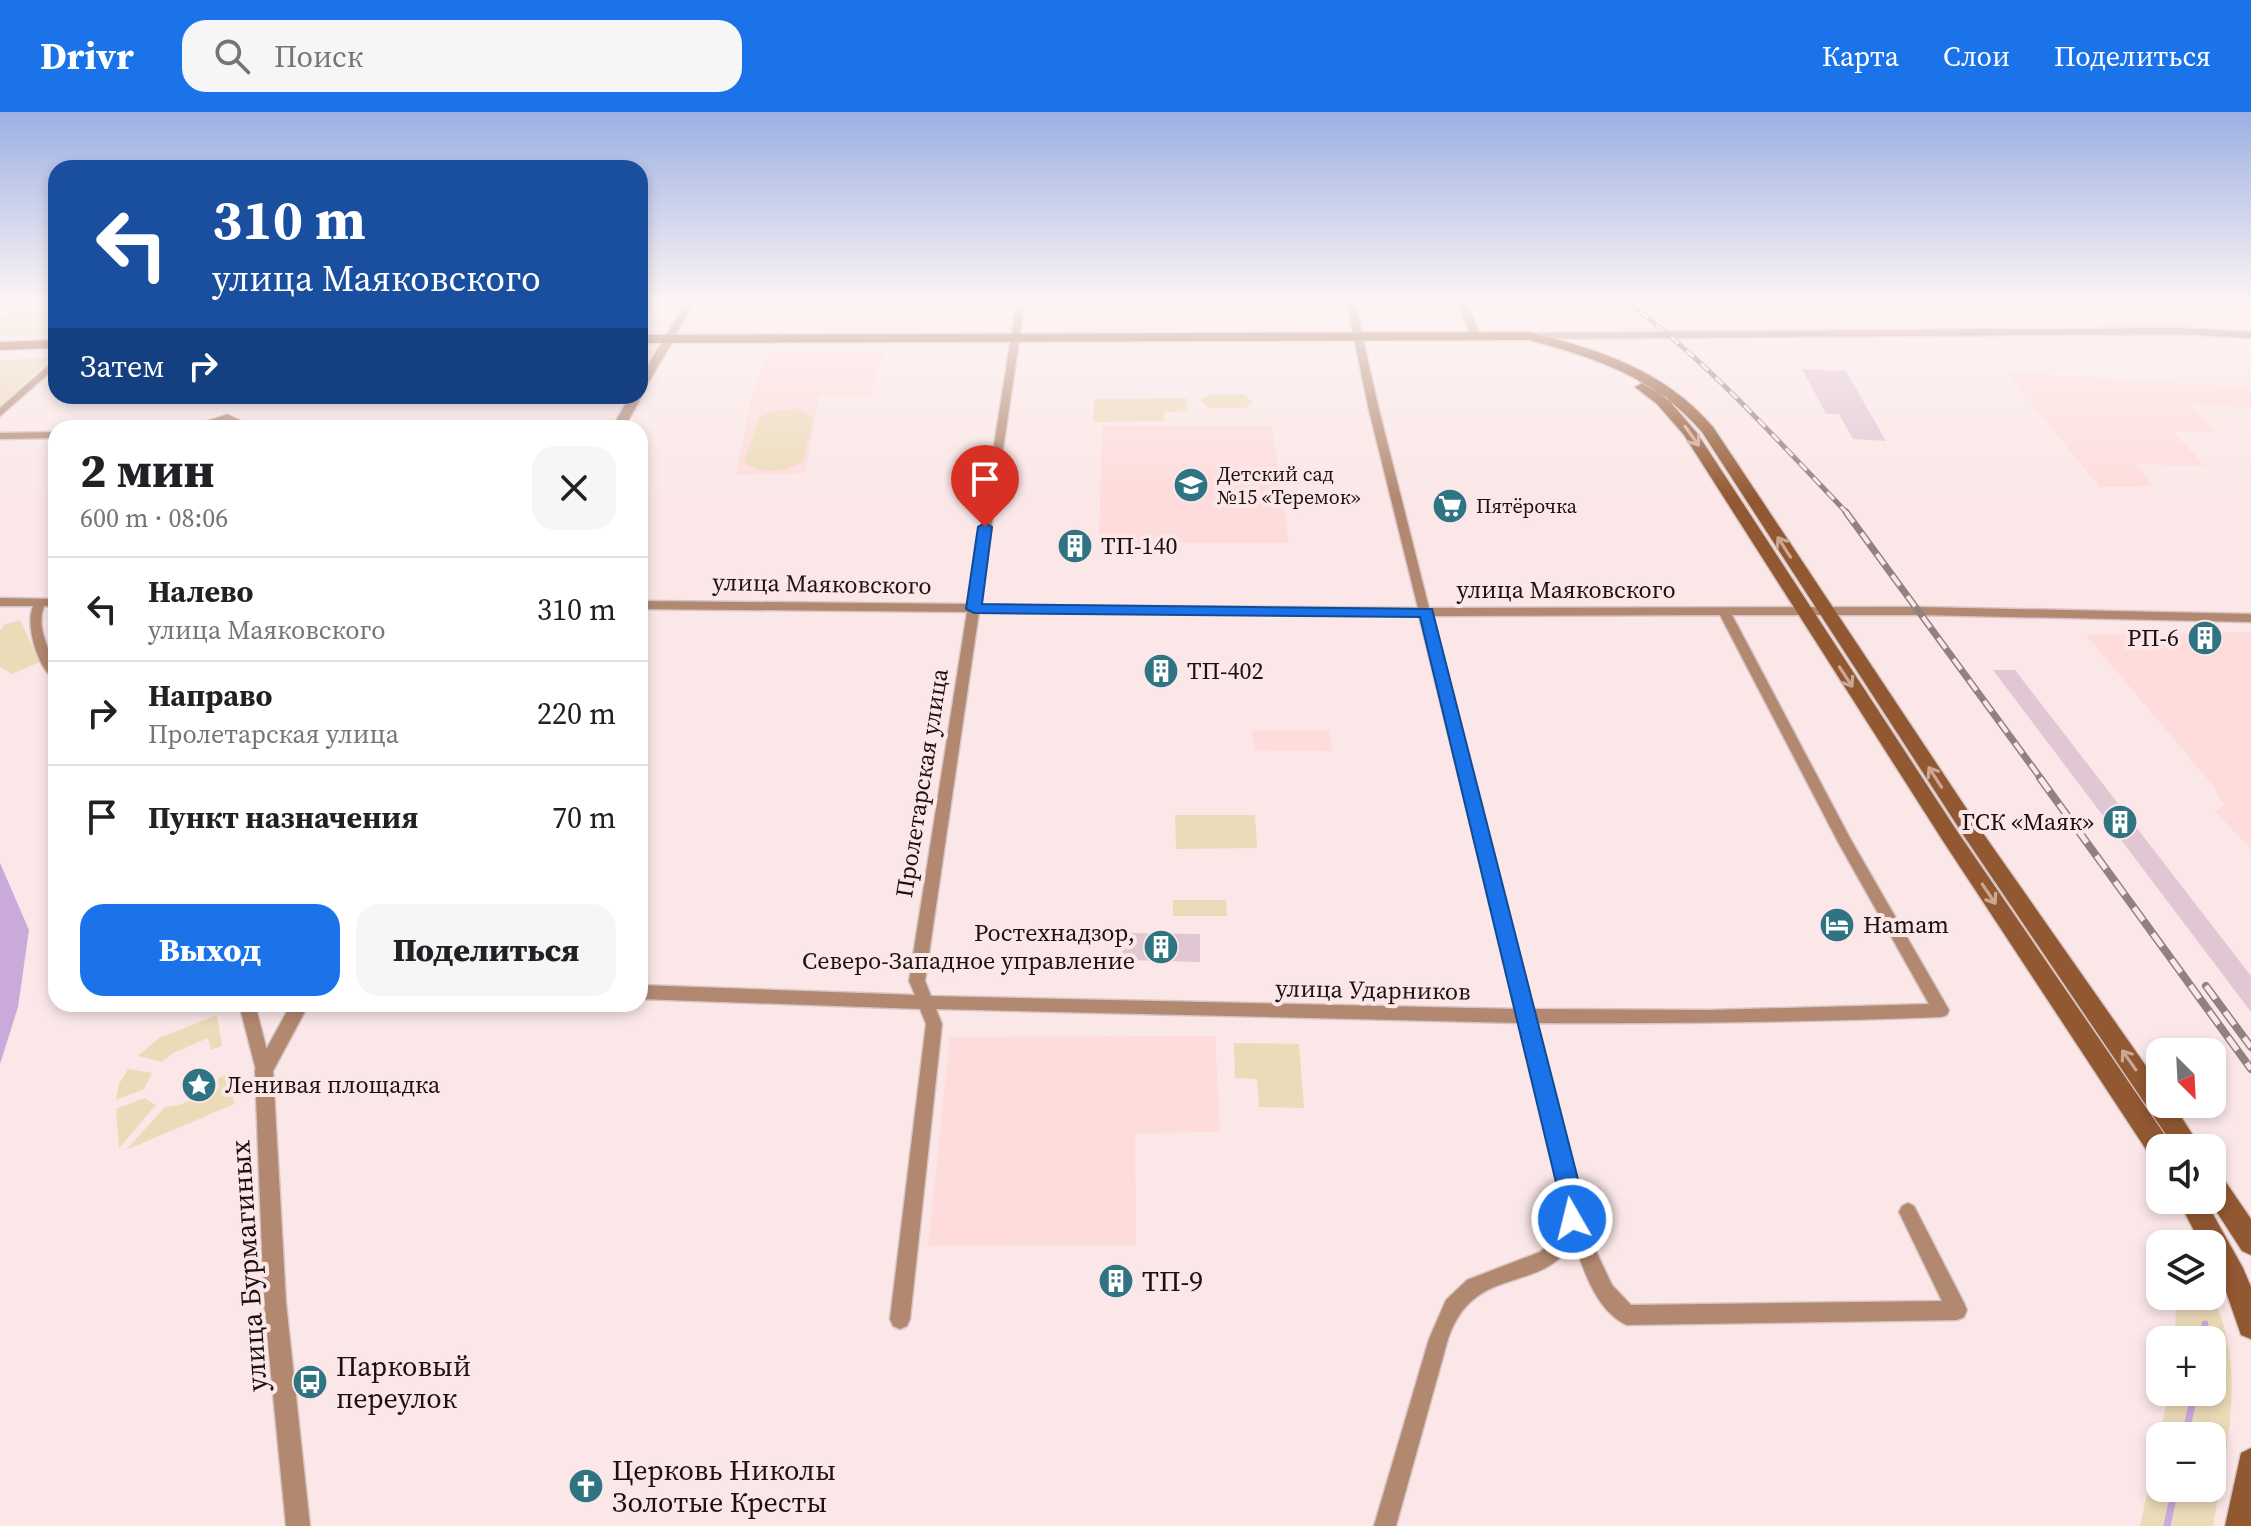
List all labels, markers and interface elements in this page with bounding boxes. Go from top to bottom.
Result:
search box [182,20,742,92]
text: Drivr [40,30,134,82]
icon: search [210,34,254,78]
text: Поиск [274,36,363,77]
text: Карта [1822,37,1899,75]
text: Слои [1943,37,2010,75]
text: Поделиться [2054,37,2211,75]
text: 310 m [212,181,366,258]
icon: left [80,192,184,296]
text: улица Маяковского [212,254,541,303]
icon: right [181,344,225,388]
text: Затем [80,346,165,387]
one-way arrow [1683,425,1700,446]
text: 2 мин [80,437,215,503]
pin [951,445,1019,527]
button: close [532,446,616,530]
icon: arrive [963,457,1007,501]
place label: Детский сад №15 «Теремок» [1217,460,1361,511]
school or university icon: Детский сад №15 «Теремок» [1172,466,1210,504]
supermarket icon: Пятёрочка [1431,487,1469,525]
place label: Пятёрочка [1476,492,1578,520]
text: 600 m · 08:06 [80,500,228,536]
building icon: ТП-140 [1056,527,1094,565]
place label: ТП-140 [1101,529,1178,562]
one-way arrow [1776,537,1793,559]
street label: улица Маяковского [712,565,932,602]
text: Налево [148,571,253,612]
street label: улица Маяковского [1456,573,1676,606]
icon: left [80,587,124,631]
text: 310 m [537,589,616,630]
text: улица Маяковского [148,612,386,648]
building icon: РП-6 [2186,619,2224,657]
place label: РП-6 [2127,621,2179,654]
building icon: ТП-402 [1142,652,1180,690]
place label: ТП-402 [1187,654,1264,687]
street label: Пролетарская улица [887,665,956,900]
one-way arrow [1839,665,1855,688]
text: Направо [148,675,272,716]
icon: right [80,691,124,735]
text: 220 m [537,693,616,734]
text: Пролетарская улица [148,716,399,752]
one-way arrow [1926,766,1943,788]
icon: arrive [80,795,124,839]
text: Пункт назначения [148,797,418,838]
text: 70 m [552,797,616,838]
building icon: ГСК «Маяк» [2101,803,2139,841]
place label: ГСК «Маяк» [1962,805,2094,838]
one-way arrow [1981,883,1998,905]
button: Выход [80,904,340,996]
button: Поделиться [356,904,616,996]
hotel icon: Hamam [1818,906,1856,944]
place label: Hamam [1863,908,1949,941]
place label: Ростехнадзор, Северо-Западное управление [802,916,1135,977]
building icon: Ростехнадзор, Северо-Западное управление [1142,928,1180,966]
street label: улица Ударников [1275,971,1471,1008]
north arrow [2146,1038,2226,1118]
map controls [2146,1038,2226,1502]
one-way arrow [2121,1050,2137,1072]
place icon: Ленивая площадка [180,1066,218,1104]
place label: Ленивая площадка [225,1068,441,1101]
button: sound [2146,1134,2226,1214]
street label: улица Бурмагиных [220,1139,276,1393]
position arrow [1530,1177,1614,1261]
button: layers [2146,1230,2226,1310]
building icon: ТП-9 [1097,1262,1135,1300]
place label: ТП-9 [1142,1262,1203,1300]
button: + [2146,1326,2226,1406]
place label: Парковый переулок [336,1347,471,1417]
bus stop icon: Парковый переулок [291,1363,329,1401]
button: − [2146,1422,2226,1502]
place label: Церковь Николы Золотые Кресты [612,1451,836,1521]
church icon: Церковь Николы Золотые Кресты [567,1467,605,1505]

